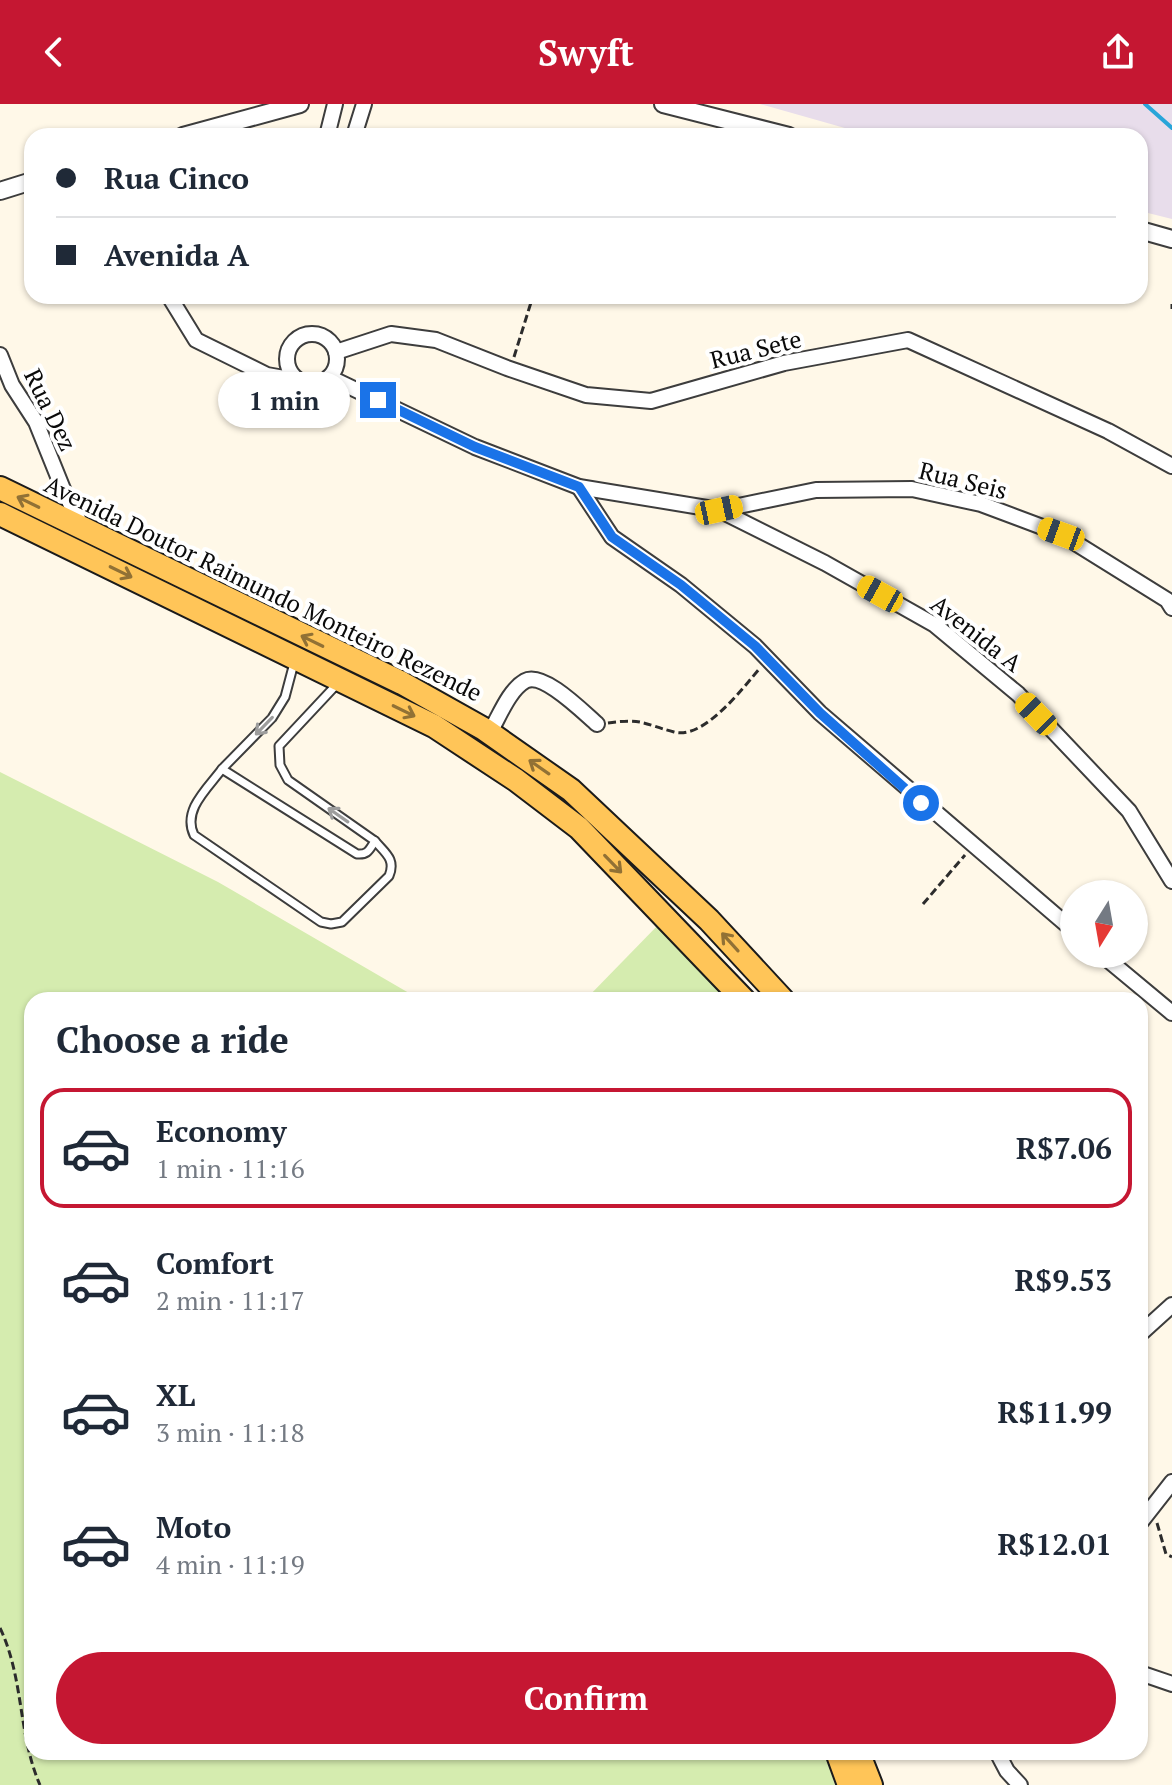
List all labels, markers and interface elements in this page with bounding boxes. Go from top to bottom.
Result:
text: Swyft [538,29,634,76]
icon: back [32,30,76,74]
icon: share [1096,30,1140,74]
text: Rua Cinco [104,158,249,198]
text: Avenida A [104,235,249,275]
street label: Rua Sete [707,322,805,376]
street label: Rua Dez [17,363,84,456]
callout: 1 min [218,372,350,428]
route end [360,382,396,418]
text: 1 min [248,383,320,417]
street label: Rua Seis [916,454,1011,506]
street label: Avenida Doutor Raimundo Monteiro Rezende [39,468,487,708]
one-way arrow [17,493,41,509]
car [693,493,745,527]
car [1034,515,1088,553]
one-way arrow [108,565,132,580]
car [853,572,907,616]
street label: Avenida A [925,588,1029,679]
one-way arrow [300,633,324,648]
car [1011,688,1061,740]
one-way arrow [392,704,416,719]
one-way arrow [254,716,273,736]
one-way arrow [528,759,550,775]
route start [903,785,939,821]
one-way arrow [327,807,349,823]
one-way arrow [603,854,622,873]
north arrow [1060,880,1148,968]
map controls [1060,880,1148,968]
one-way arrow [721,933,739,953]
text: Choose a ride [56,1016,289,1063]
text: Economy [156,1111,287,1151]
icon: car [60,1112,132,1184]
text: R$7.06 [1016,1128,1112,1168]
text: 1 min · 11:16 [156,1151,305,1185]
text: Comfort [156,1243,274,1283]
icon: car [60,1244,132,1316]
text: R$9.53 [1014,1260,1112,1300]
text: 2 min · 11:17 [156,1283,305,1317]
text: XL [156,1375,195,1415]
icon: car [60,1376,132,1448]
text: R$11.99 [997,1392,1112,1432]
text: 3 min · 11:18 [156,1415,305,1449]
text: Moto [156,1507,231,1547]
icon: car [60,1508,132,1580]
text: R$12.01 [997,1524,1112,1564]
text: 4 min · 11:19 [156,1547,305,1581]
button: Confirm [56,1652,1116,1744]

